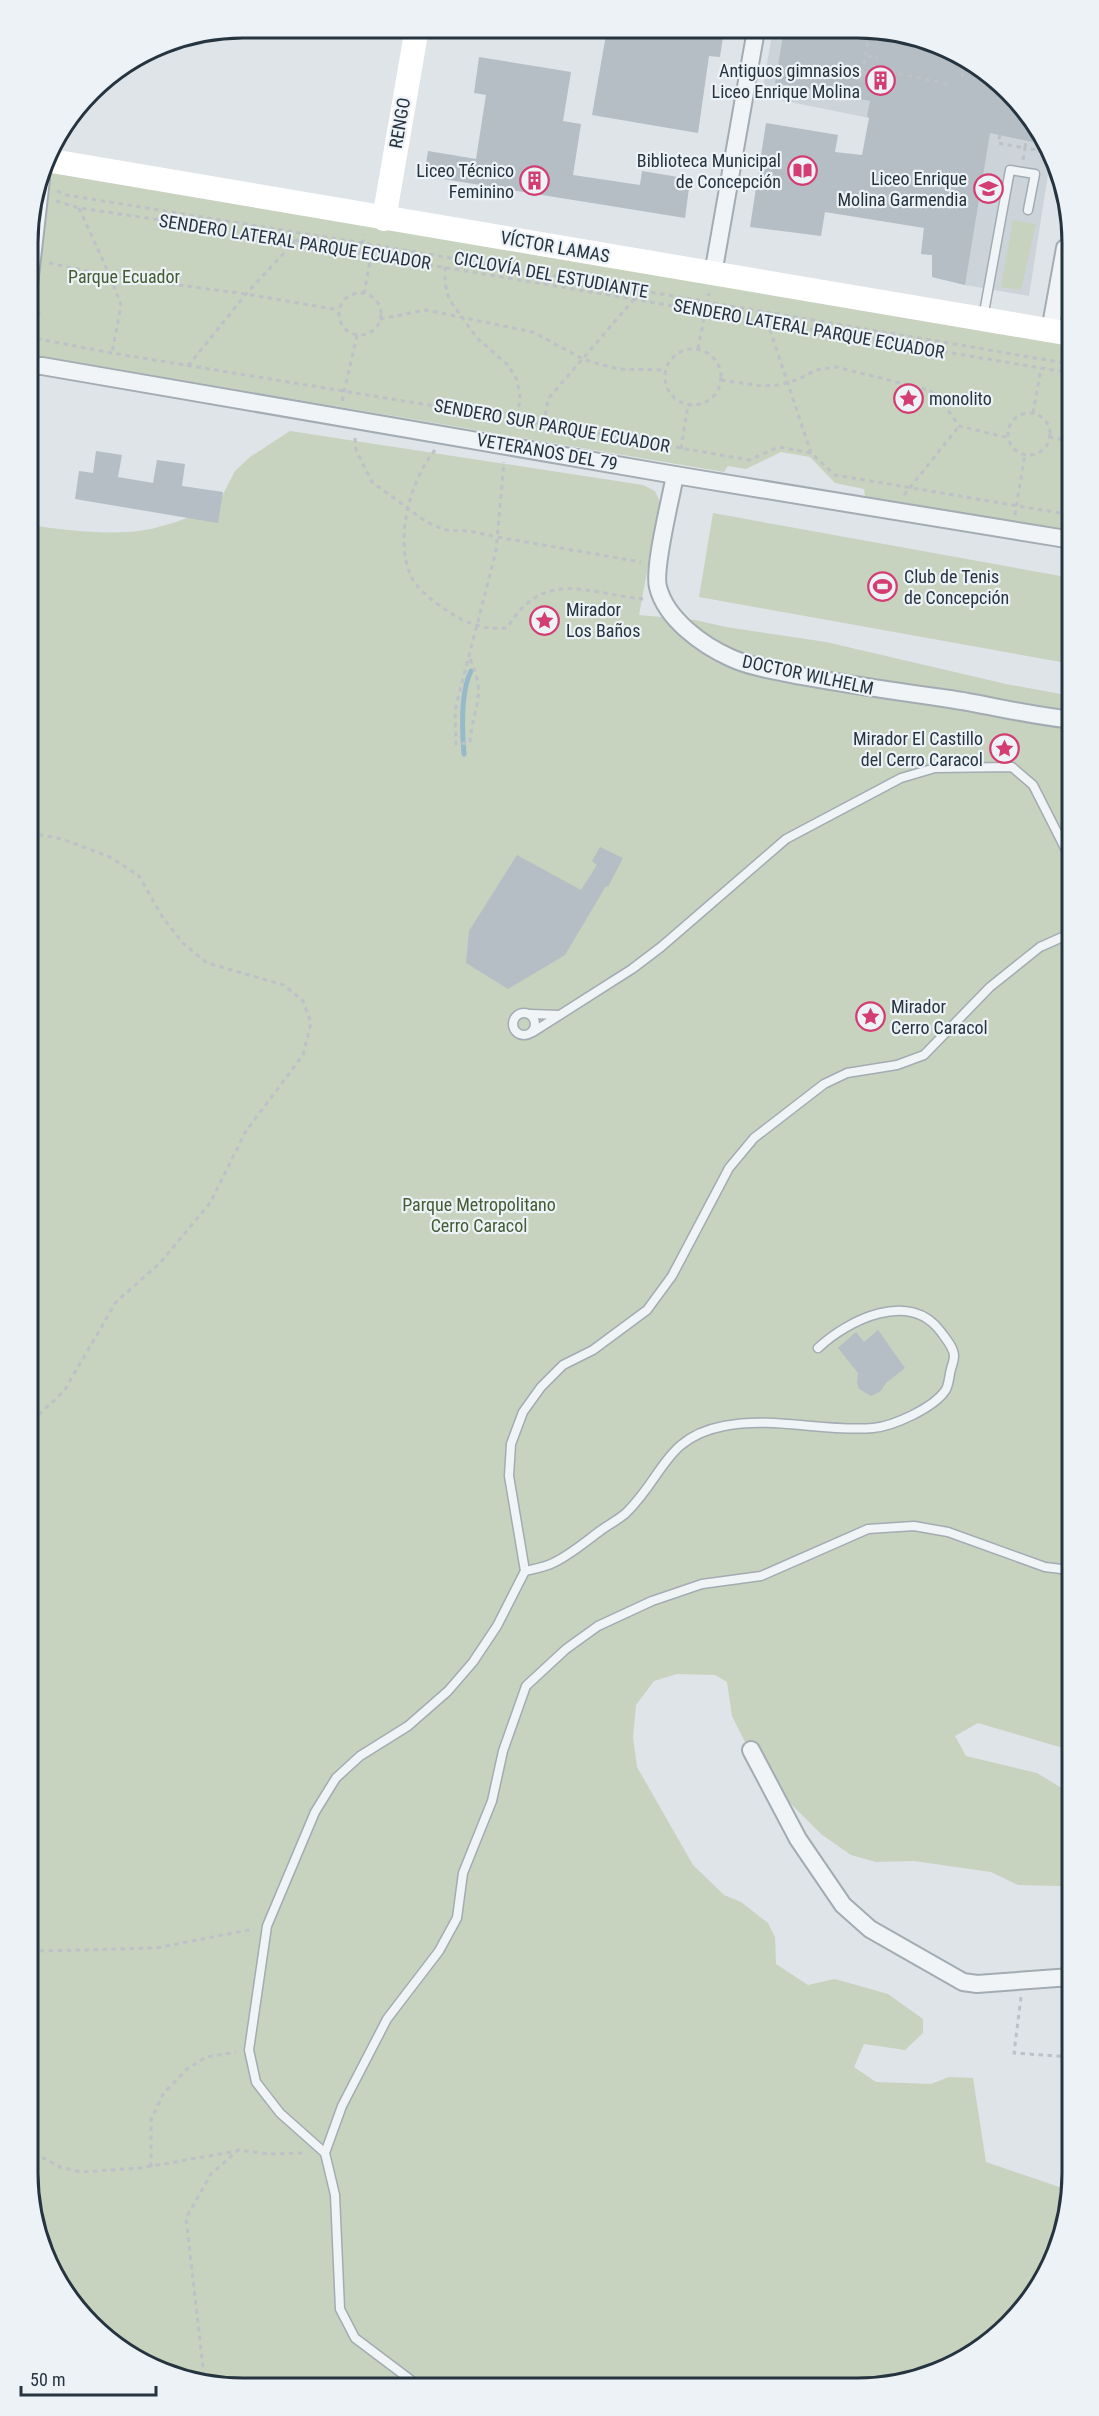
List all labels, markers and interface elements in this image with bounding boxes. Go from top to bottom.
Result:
place label: Antiguos gimnasios Liceo Enrique Molina [712,60,860,102]
building icon: Antiguos gimnasios Liceo Enrique Molina [865,65,897,97]
street label: RENGO [385,96,414,150]
place label: Biblioteca Municipal de Concepción [637,150,781,192]
library icon: Biblioteca Municipal de Concepción [786,155,818,187]
place label: Liceo Técnico Feminino [416,160,514,202]
building icon: Liceo Técnico Feminino [519,165,551,197]
place label: Liceo Enrique Molina Garmendia [838,168,967,210]
school or university icon: Liceo Enrique Molina Garmendia [972,173,1004,205]
street label: SENDERO LATERAL PARQUE ECUADOR [158,210,433,273]
street label: VÍCTOR LAMAS [499,227,611,266]
street label: CICLOVÍA DEL ESTUDIANTE [452,247,650,302]
park label: Parque Ecuador [68,266,180,287]
street label: SENDERO LATERAL PARQUE ECUADOR [672,294,947,363]
place icon: monolito [892,383,924,415]
place label: monolito [929,388,992,409]
street label: SENDERO SUR PARQUE ECUADOR [433,394,672,457]
street label: VETERANOS DEL 79 [475,429,619,474]
place label: Club de Tenis de Concepción [904,566,1009,608]
sports icon: Club de Tenis de Concepción [867,571,899,603]
place label: Mirador Los Baños [566,599,640,641]
place icon: Mirador Los Baños [529,604,561,636]
street label: DOCTOR WILHELM [741,650,876,699]
place label: Mirador El Castillo del Cerro Caracol [853,728,983,770]
place icon: Mirador El Castillo del Cerro Caracol [988,733,1020,765]
place label: Mirador Cerro Caracol [891,996,988,1038]
place icon: Mirador Cerro Caracol [854,1001,886,1033]
park label: Parque Metropolitano Cerro Caracol [402,1194,556,1236]
scale bar [21,2359,156,2397]
text: 50 m [30,2369,65,2390]

